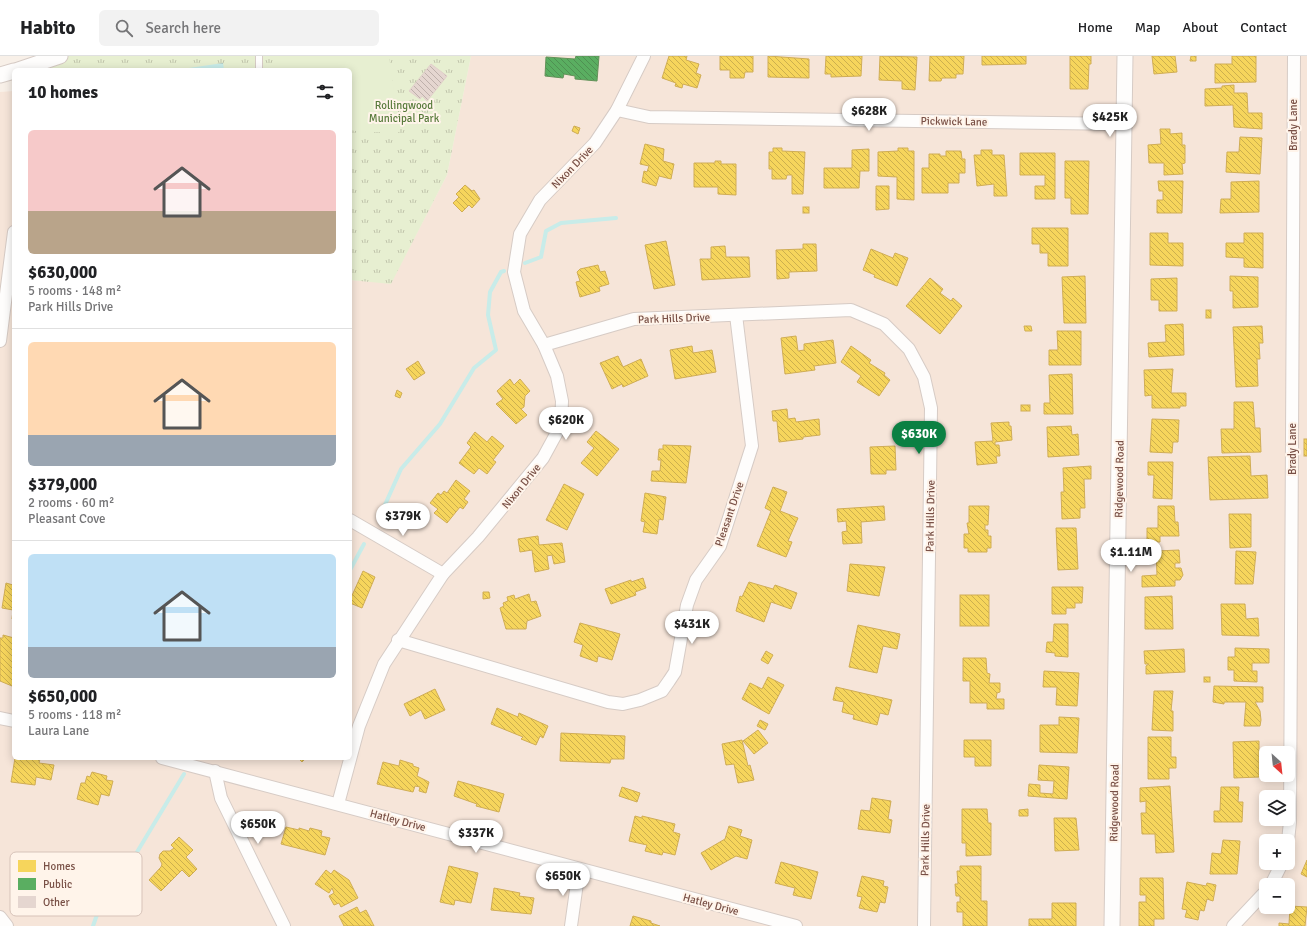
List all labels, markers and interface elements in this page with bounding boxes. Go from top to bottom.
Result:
search box [99,10,379,46]
text: Habito [20,16,75,40]
icon: search [113,17,135,39]
text: Search here [145,19,221,37]
text: Home [1078,19,1113,36]
text: Map [1135,19,1160,36]
text: About [1182,19,1218,36]
text: Contact [1240,19,1287,36]
icon: filters [314,81,336,103]
text: 10 homes [28,82,98,103]
pin: $628K [841,98,897,132]
park label: Rollingwood Municipal Park [369,99,440,125]
street label: Brady Lane [1287,99,1300,151]
text: $628K [851,103,887,119]
pin: $425K [1082,104,1138,138]
text: $425K [1092,109,1128,125]
street label: Pickwick Lane [920,114,988,129]
street label: Nixon Drive [549,143,596,191]
icon: home [146,156,218,228]
text: $630,000 [28,262,97,283]
text: 5 rooms · 148 m² [28,283,121,299]
text: Park Hills Drive [28,299,113,315]
street label: Park Hills Drive [638,311,710,326]
icon: home [146,368,218,440]
pin: $620K [538,407,594,441]
text: $620K [548,412,584,428]
pin: $630K [891,421,947,455]
street label: Brady Lane [1286,423,1299,475]
text: $630K [901,426,937,442]
street label: Ridgewood Road [1112,440,1127,518]
street label: Nixon Drive [499,461,543,511]
text: $379,000 [28,474,97,495]
street label: Pleasant Drive [712,480,747,548]
street label: Park Hills Drive [923,480,938,552]
text: 2 rooms · 60 m² [28,495,114,511]
pin: $379K [375,503,431,537]
text: $379K [385,508,421,524]
text: Pleasant Cove [28,511,106,527]
pin: $1.11M [1098,539,1164,573]
text: $1.11M [1110,544,1152,560]
icon: home [146,580,218,652]
pin: $431K [664,611,720,645]
text: $431K [674,616,710,632]
text: $650,000 [28,686,97,707]
text: 5 rooms · 118 m² [28,707,121,723]
text: Laura Lane [28,723,89,739]
north arrow [1259,746,1295,782]
map controls [1259,746,1295,914]
street label: Ridgewood Road [1107,764,1122,842]
button: layers [1259,790,1295,826]
street label: Park Hills Drive [918,804,933,876]
street label: Hatley Drive [368,807,427,834]
pin: $650K [230,811,286,845]
text: $650K [240,816,276,832]
pin: $337K [448,820,504,854]
text: $337K [458,825,494,841]
button: + [1259,834,1295,870]
legend [10,852,142,916]
text: Homes [43,860,75,873]
pin: $650K [535,863,591,897]
text: $650K [545,868,581,884]
text: Public [43,878,72,891]
button: − [1259,878,1295,914]
street label: Hatley Drive [681,891,740,918]
text: Other [43,896,70,909]

